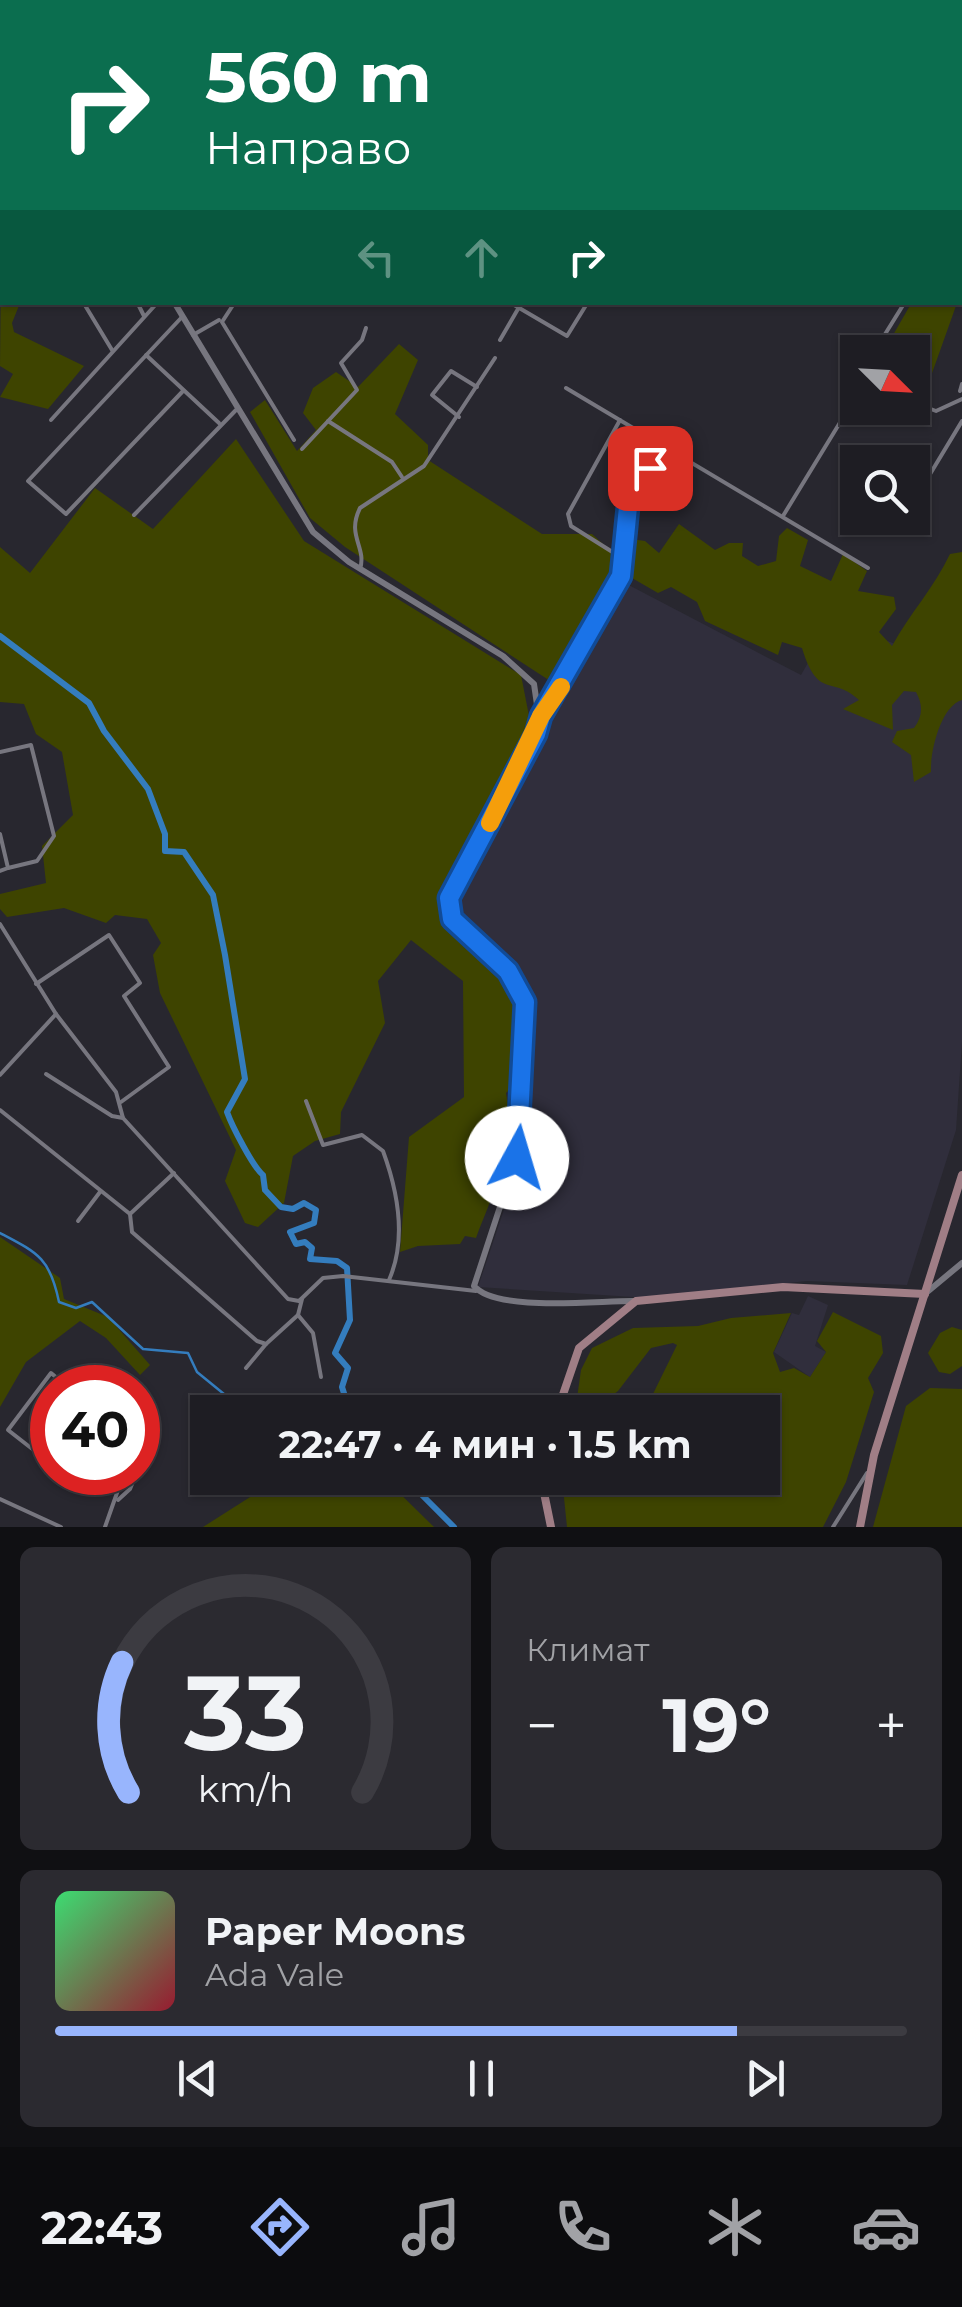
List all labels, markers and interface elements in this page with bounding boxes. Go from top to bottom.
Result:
text: 560 m [205,34,432,120]
icon: right [40,40,170,170]
text: Направо [205,120,411,175]
icon: left [349,230,404,285]
icon: ahead [454,230,509,285]
icon: right [559,230,614,285]
north arrow [840,335,930,425]
map controls [840,335,930,535]
pin [608,426,693,511]
icon: arrive [623,441,678,496]
button: search [840,445,930,535]
position arrow [465,1106,569,1210]
speed limit sign: 40 [30,1365,160,1495]
text: 22:47 · 4 мин · 1.5 km [278,1421,692,1468]
text: Климат [526,1630,649,1669]
text: 33 [183,1649,307,1776]
text: 19° [662,1679,771,1771]
text: − [526,1692,558,1759]
text: + [875,1692,907,1759]
text: km/h [198,1767,293,1811]
text: Paper Moons [205,1908,466,1955]
text: Ada Vale [205,1955,344,1994]
icon: previous [170,2051,225,2106]
icon: pause [454,2051,509,2106]
icon: next [738,2051,793,2106]
icon: directions [245,2192,315,2262]
icon: music [396,2192,466,2262]
icon: phone [548,2192,618,2262]
icon: climate [700,2192,770,2262]
icon: car [851,2192,921,2262]
text: 22:43 [41,2200,163,2255]

